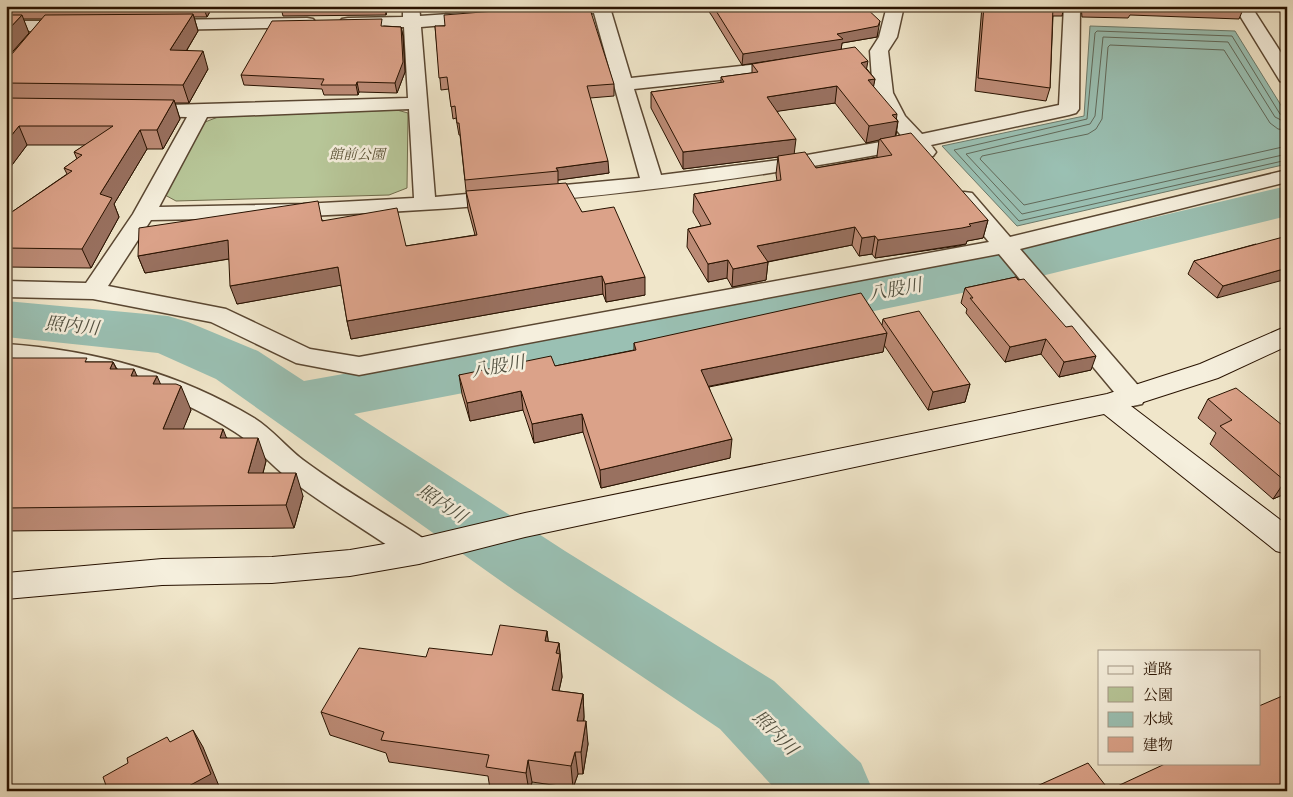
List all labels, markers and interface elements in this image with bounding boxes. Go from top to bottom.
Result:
park label: 館前公園 [329,145,387,164]
water label: 八股川 [866,272,926,307]
water label: 照内川 [44,311,102,341]
water label: 八股川 [469,350,529,384]
water label: 照内川 [413,479,473,531]
legend [1098,650,1260,764]
text: 道路 [1143,659,1173,679]
text: 公園 [1143,685,1173,705]
water label: 照内川 [747,705,804,762]
text: 水域 [1143,709,1173,729]
text: 建物 [1143,735,1173,755]

